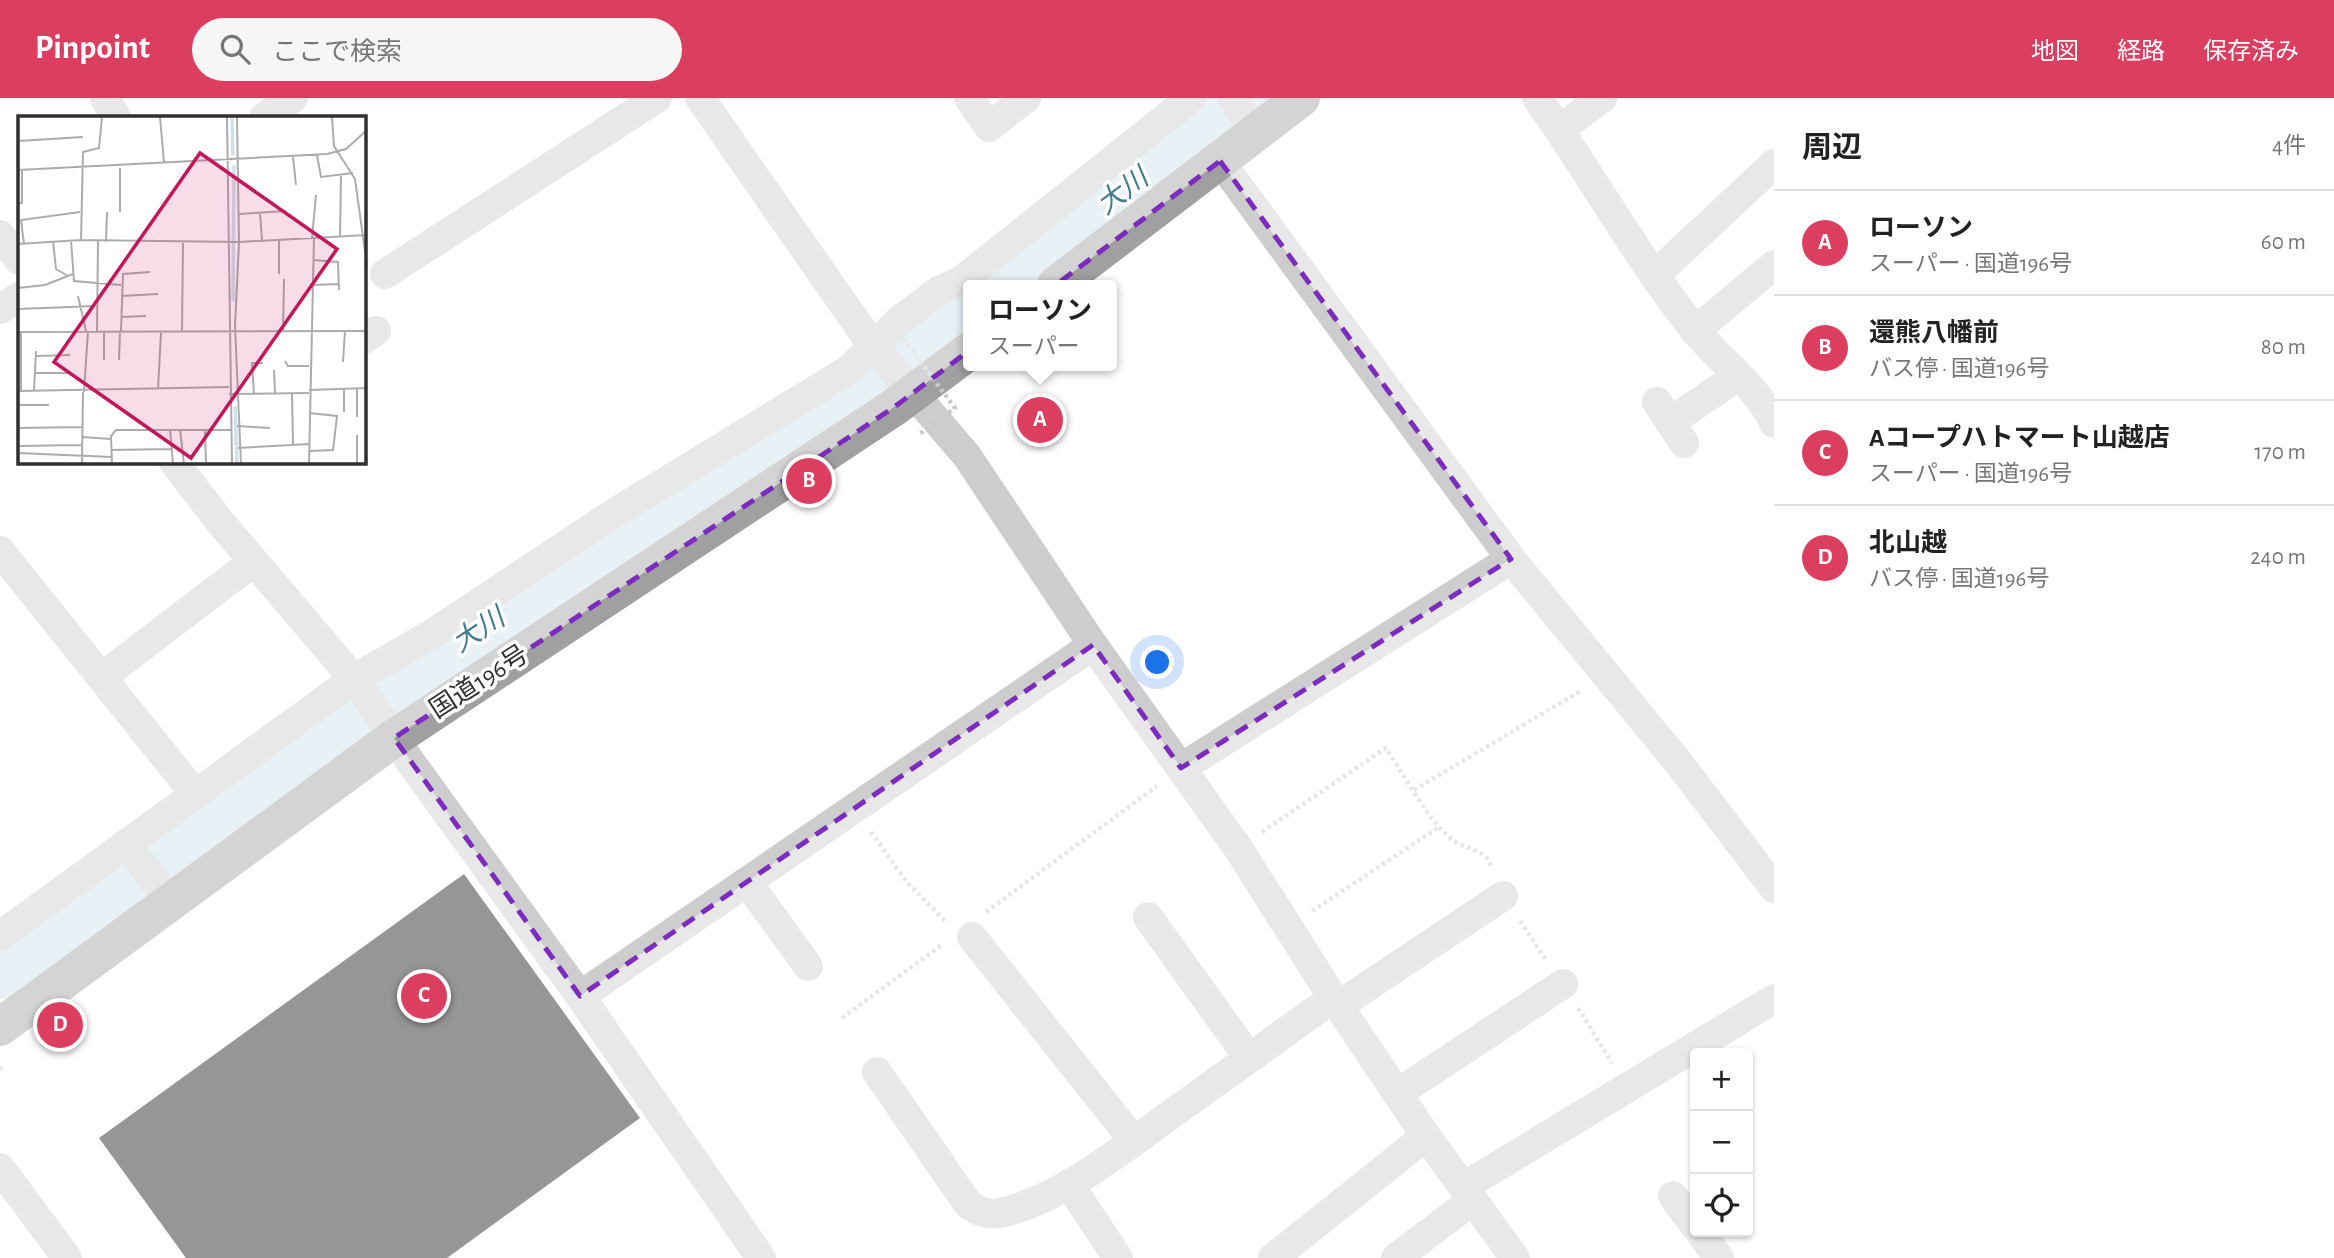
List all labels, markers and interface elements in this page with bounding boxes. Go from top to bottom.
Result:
search box [192,18,682,81]
icon: search [216,30,254,68]
text: Pinpoint [35,32,150,65]
text: ここで検索 [272,39,402,65]
text: 地図 [2031,40,2079,64]
text: 経路 [2117,40,2165,64]
text: 保存済み [2203,40,2299,64]
inset map [18,116,366,464]
text: 周辺 [1802,133,1862,163]
text: 4件 [2272,135,2306,158]
water label: 大川 [1091,161,1156,220]
text: ローソン [1869,215,1973,241]
text: A [1818,231,1832,254]
text: 60 m [2261,231,2306,254]
text: スーパー · 国道196号 [1869,253,2072,276]
popup [963,280,1117,371]
text: ローソン [988,298,1092,324]
text: 還熊八幡前 [1869,320,1999,346]
text: スーパー [988,336,1080,359]
text: B [1818,336,1832,359]
text: 80 m [2261,336,2306,359]
text: バス停 · 国道196号 [1869,358,2049,381]
pin: A [1017,394,1063,446]
text: Aコープハトマート山越店 [1869,425,2170,451]
text: C [1819,441,1831,464]
text: 170 m [2254,441,2306,464]
pin: B [786,455,832,507]
text: スーパー · 国道196号 [1869,463,2072,486]
text: 北山越 [1869,530,1947,556]
text: D [1817,546,1833,569]
text: 240 m [2250,546,2306,569]
text: バス停 · 国道196号 [1869,568,2049,591]
water label: 大川 [447,601,513,658]
street label: 国道196号 [425,640,533,723]
your location [1140,645,1174,679]
pin: C [401,970,447,1022]
pin: D [37,999,83,1051]
map controls [1690,1048,1753,1237]
button: + [1690,1048,1753,1111]
button: − [1690,1111,1753,1174]
button: locate [1690,1174,1753,1237]

